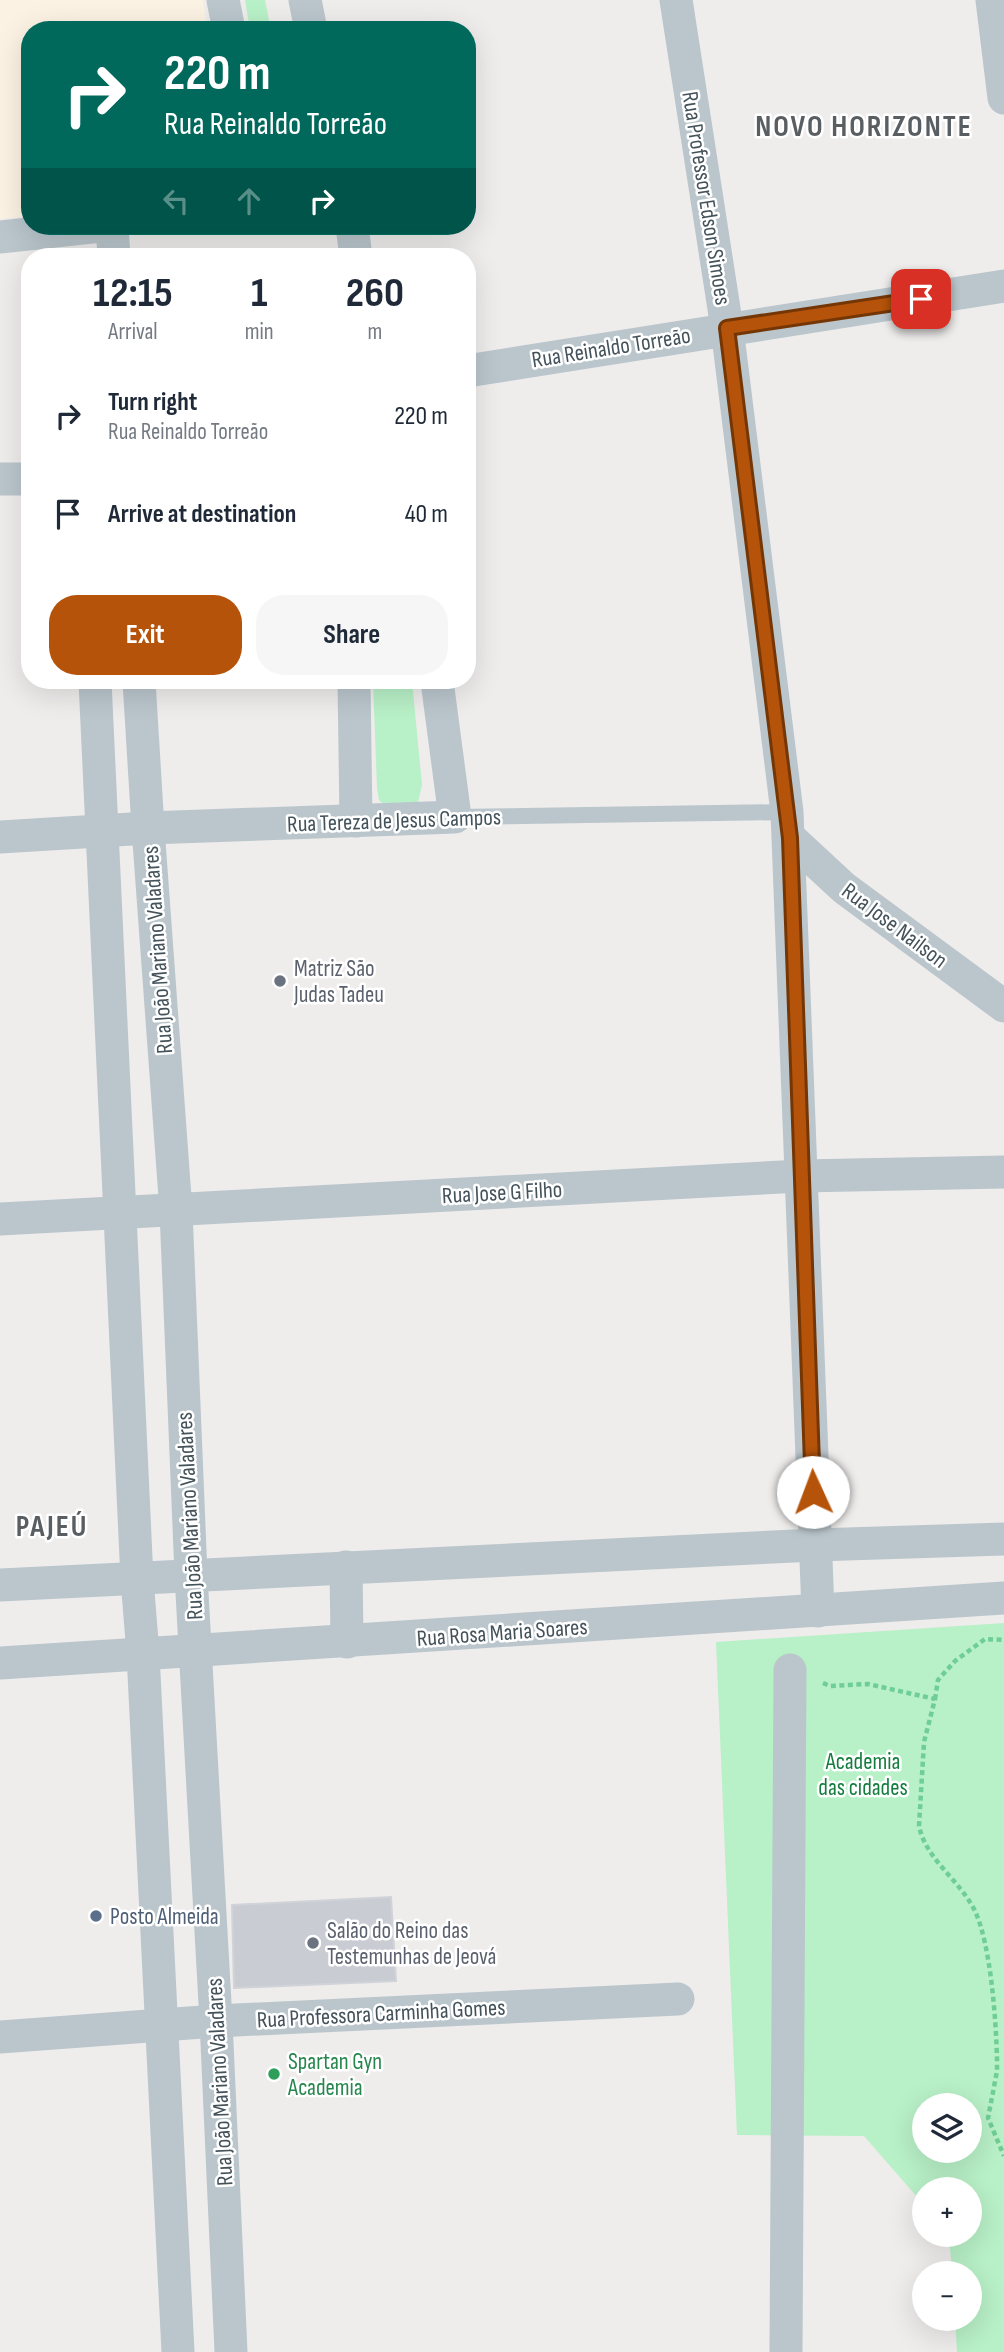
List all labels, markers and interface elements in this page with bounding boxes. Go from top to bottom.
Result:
text: 220 m [164,45,270,104]
icon: right [49,49,140,140]
street label: Rua Professor Edson Simoes [675,89,737,307]
text: Rua Reinaldo Torreão [164,105,387,144]
district label: NOVO HORIZONTE [755,109,973,145]
icon: left [157,182,195,220]
icon: ahead [230,182,268,220]
icon: right [303,182,341,220]
text: 12:15 [93,268,173,319]
text: 1 [251,268,267,319]
text: 260 [346,268,404,319]
pin [891,269,951,329]
icon: arrive [902,280,940,318]
text: Arrival [108,318,158,346]
text: min [245,318,274,346]
text: m [367,318,382,346]
street label: Rua Reinaldo Torreão [530,322,692,374]
text: Turn right [108,387,197,418]
icon: right [49,397,87,435]
text: 220 m [394,401,448,432]
text: Rua Reinaldo Torreão [108,418,268,446]
icon: arrive [49,495,87,533]
text: Arrive at destination [108,499,296,530]
text: 40 m [405,499,448,530]
button: Exit [49,595,242,675]
button: Share [256,595,448,675]
street label: Rua Tereza de Jesus Campos [287,803,501,839]
street label: Rua João Mariano Valadares [137,845,179,1055]
street label: Rua Jose Nailson [836,877,953,975]
place label: Matriz São Judas Tadeu [293,955,384,1009]
marker: Matriz São Judas Tadeu [272,973,288,989]
street label: Rua Jose G Filho [441,1176,563,1210]
street label: Rua João Mariano Valadares [171,1411,209,1621]
position arrow [776,1455,850,1529]
district label: PAJEÚ [16,1509,88,1545]
street label: Rua Rosa Maria Soares [416,1613,588,1653]
park label: Academia das cidades [818,1748,908,1802]
place label: Posto Almeida [110,1903,219,1931]
marker: Posto Almeida [88,1908,104,1924]
place label: Salão do Reino das Testemunhas de Jeová [327,1917,496,1971]
marker: Salão do Reino das Testemunhas de Jeová [305,1935,321,1951]
street label: Rua João Mariano Valadares [201,1977,239,2187]
street label: Rua Professora Carminha Gomes [256,1994,506,2034]
place label: Spartan Gyn Academia [287,2048,382,2102]
marker: Spartan Gyn Academia [266,2066,282,2082]
map controls [912,2093,982,2331]
button: layers [912,2093,982,2163]
button: + [912,2177,982,2247]
button: − [912,2261,982,2331]

